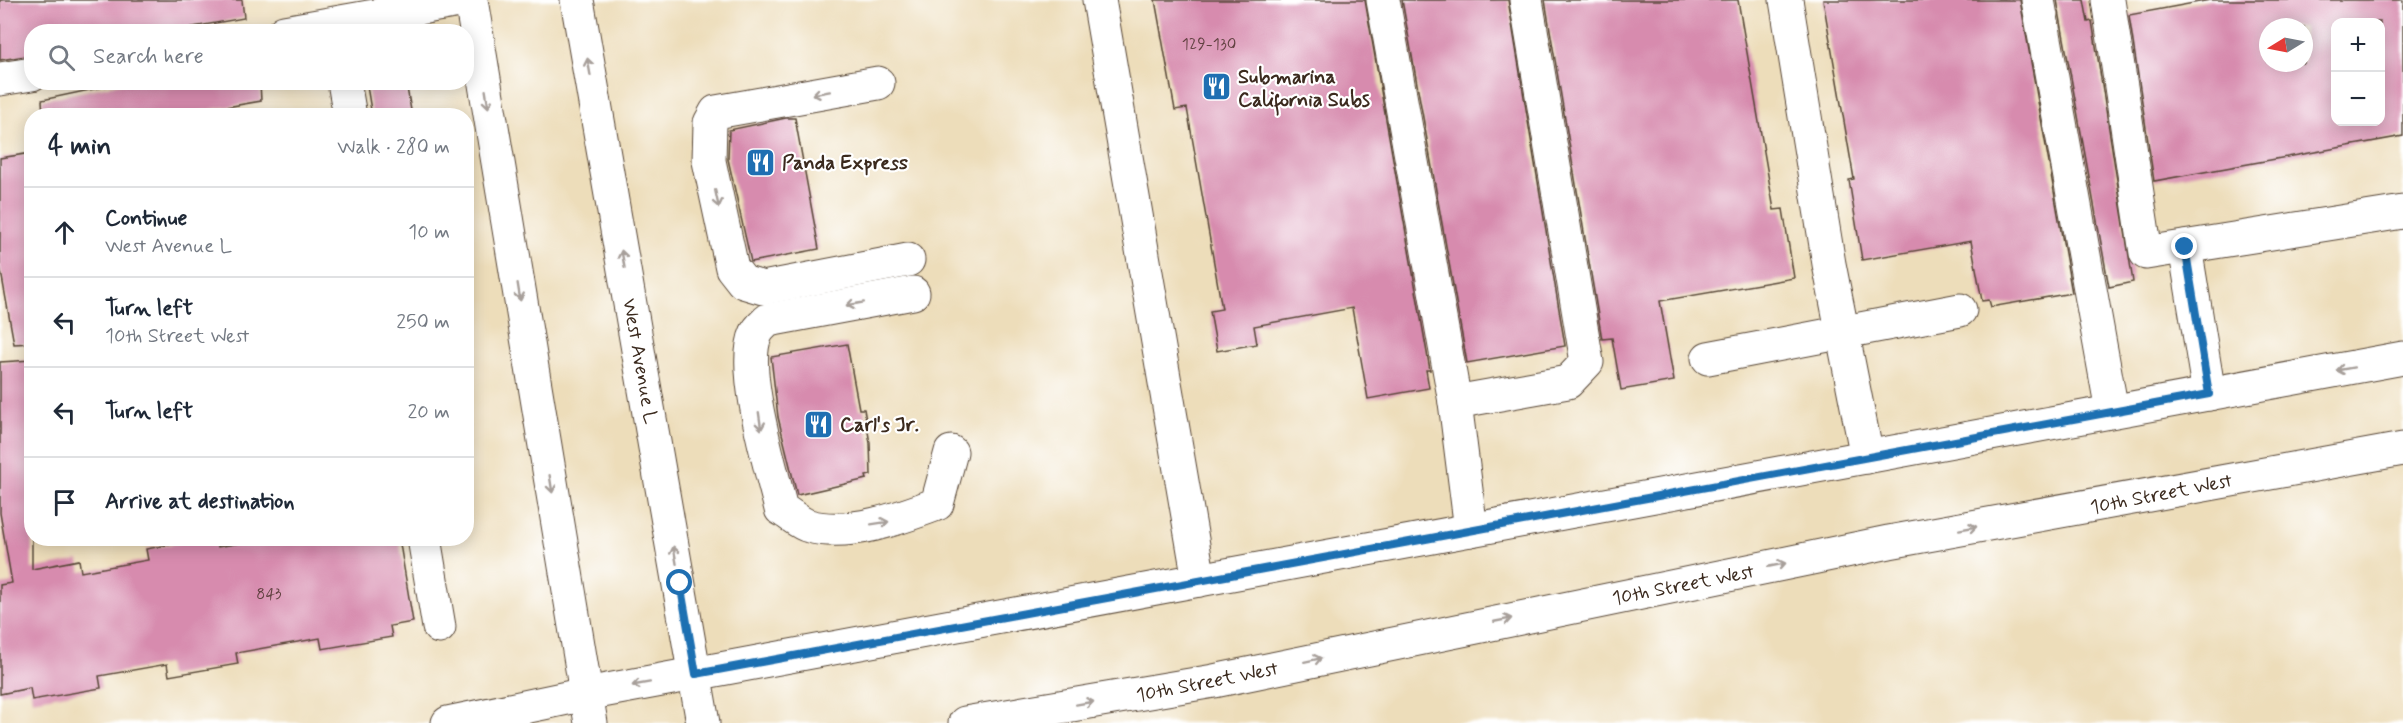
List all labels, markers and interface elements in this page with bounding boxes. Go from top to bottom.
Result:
north arrow [2259,18,2313,72]
map controls [2331,18,2385,126]
button: + [2331,18,2385,72]
search box [24,24,474,90]
house number: 129-130 [1182,34,1236,55]
icon: search [45,41,78,74]
text: Search here [93,43,204,71]
one-way arrow [583,58,594,78]
place label: Submarina California Subs [1238,64,1370,116]
restaurant icon: Submarina California Subs [1201,71,1233,103]
button: − [2331,72,2385,126]
one-way arrow [811,88,831,99]
one-way arrow [482,89,493,108]
text: 4 min [48,130,111,164]
text: Walk · 280 m [337,134,450,161]
restaurant icon: Panda Express [745,146,777,178]
place label: Panda Express [782,150,908,177]
one-way arrow [712,188,723,208]
text: Continue [105,205,187,233]
icon: ahead [48,216,81,249]
text: 10 m [408,219,450,246]
text: West Avenue L [105,233,232,260]
route end [2171,233,2197,259]
one-way arrow [617,250,628,270]
one-way arrow [514,281,525,301]
text: Turn left [105,295,193,323]
street label: West Avenue L [615,296,664,427]
one-way arrow [846,299,865,310]
icon: left [48,306,81,339]
text: 250 m [396,309,450,336]
text: 10th Street West [105,323,249,350]
one-way arrow [2336,363,2356,374]
icon: left [48,396,81,429]
text: Turn left [105,398,193,426]
text: 20 m [407,399,450,426]
restaurant icon: Carl's Jr. [803,408,835,440]
one-way arrow [754,410,765,430]
place label: Carl's Jr. [840,412,919,439]
street label: 10th Street West [2088,467,2235,521]
one-way arrow [546,474,557,493]
icon: arrive [48,486,81,519]
text: Arrive at destination [105,488,295,516]
one-way arrow [869,517,889,528]
one-way arrow [1958,522,1978,533]
one-way arrow [669,545,680,565]
street label: 10th Street West [1610,558,1757,612]
one-way arrow [1767,559,1786,570]
route start [666,569,692,595]
house number: 843 [256,584,282,605]
one-way arrow [1494,614,1513,626]
one-way arrow [1303,654,1322,666]
street label: 10th Street West [1134,655,1281,709]
one-way arrow [632,679,652,690]
one-way arrow [1074,697,1094,708]

